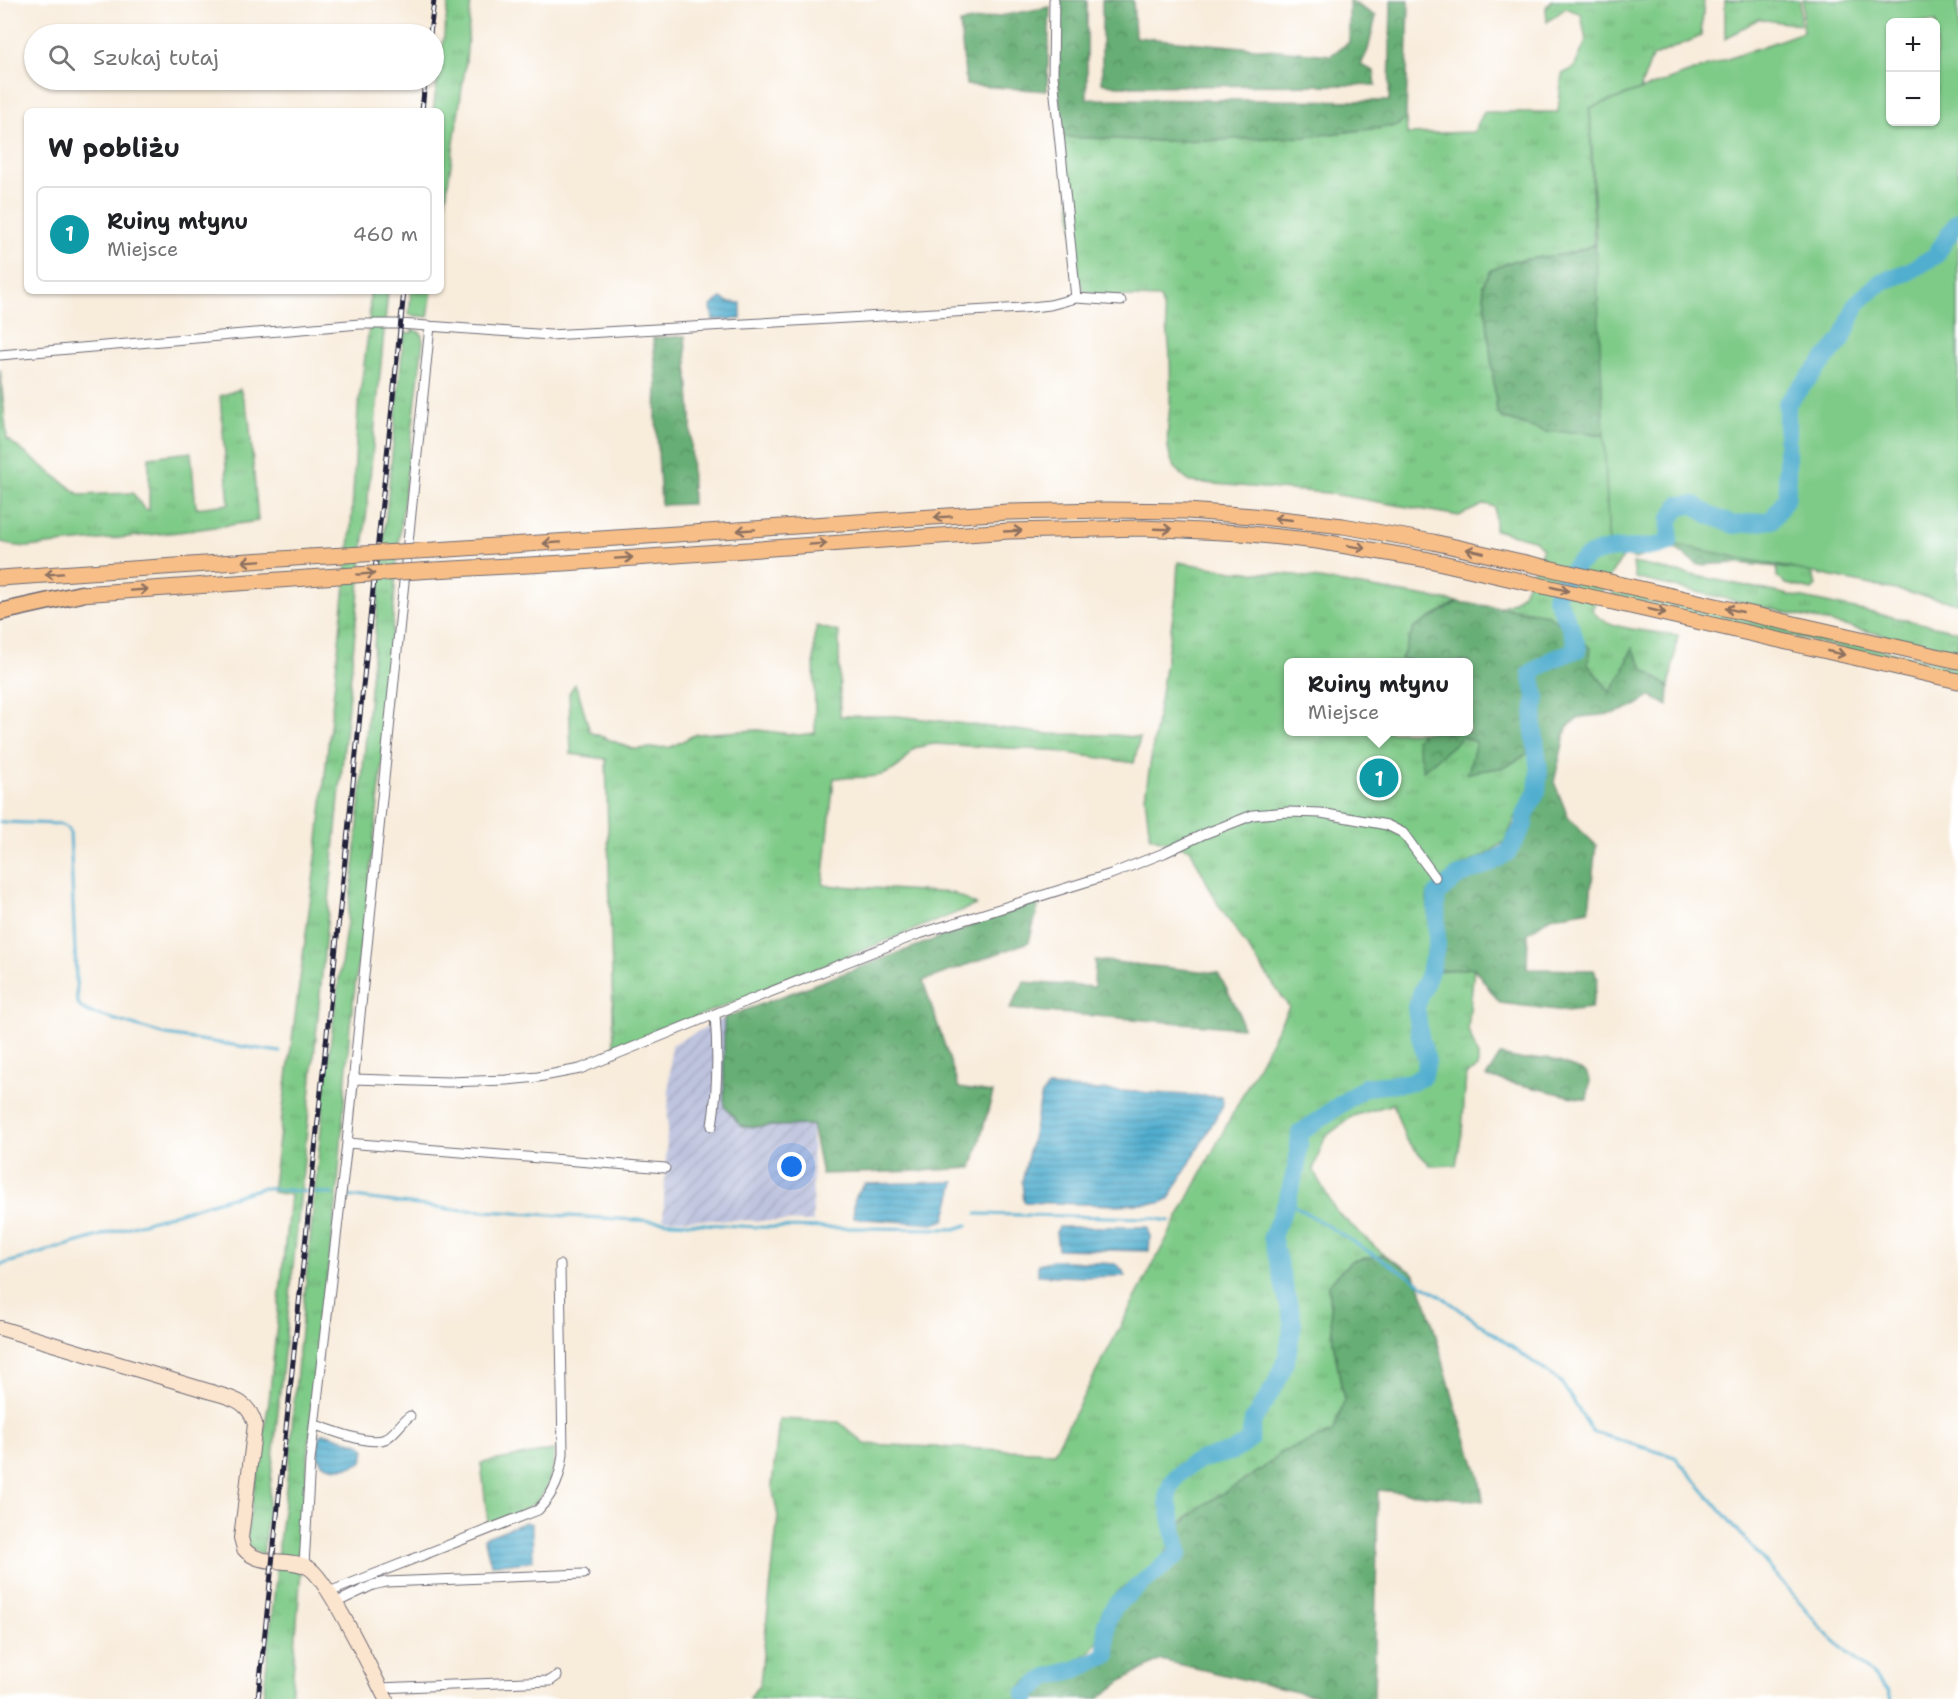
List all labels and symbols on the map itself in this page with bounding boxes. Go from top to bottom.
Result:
one-way arrow [933,511,953,522]
one-way arrow [1273,513,1293,524]
one-way arrow [1153,523,1173,534]
one-way arrow [737,525,757,536]
one-way arrow [1002,525,1022,536]
one-way arrow [542,537,562,548]
one-way arrow [808,538,828,549]
one-way arrow [1347,542,1367,553]
one-way arrow [1466,545,1485,556]
one-way arrow [613,553,633,564]
one-way arrow [241,555,261,566]
one-way arrow [45,569,65,580]
one-way arrow [355,569,375,580]
one-way arrow [128,584,148,595]
one-way arrow [1550,584,1569,596]
one-way arrow [1725,604,1744,615]
one-way arrow [1647,606,1666,618]
one-way arrow [1826,647,1845,659]
pin: 1 [1360,756,1398,800]
your location [777,1152,806,1181]

